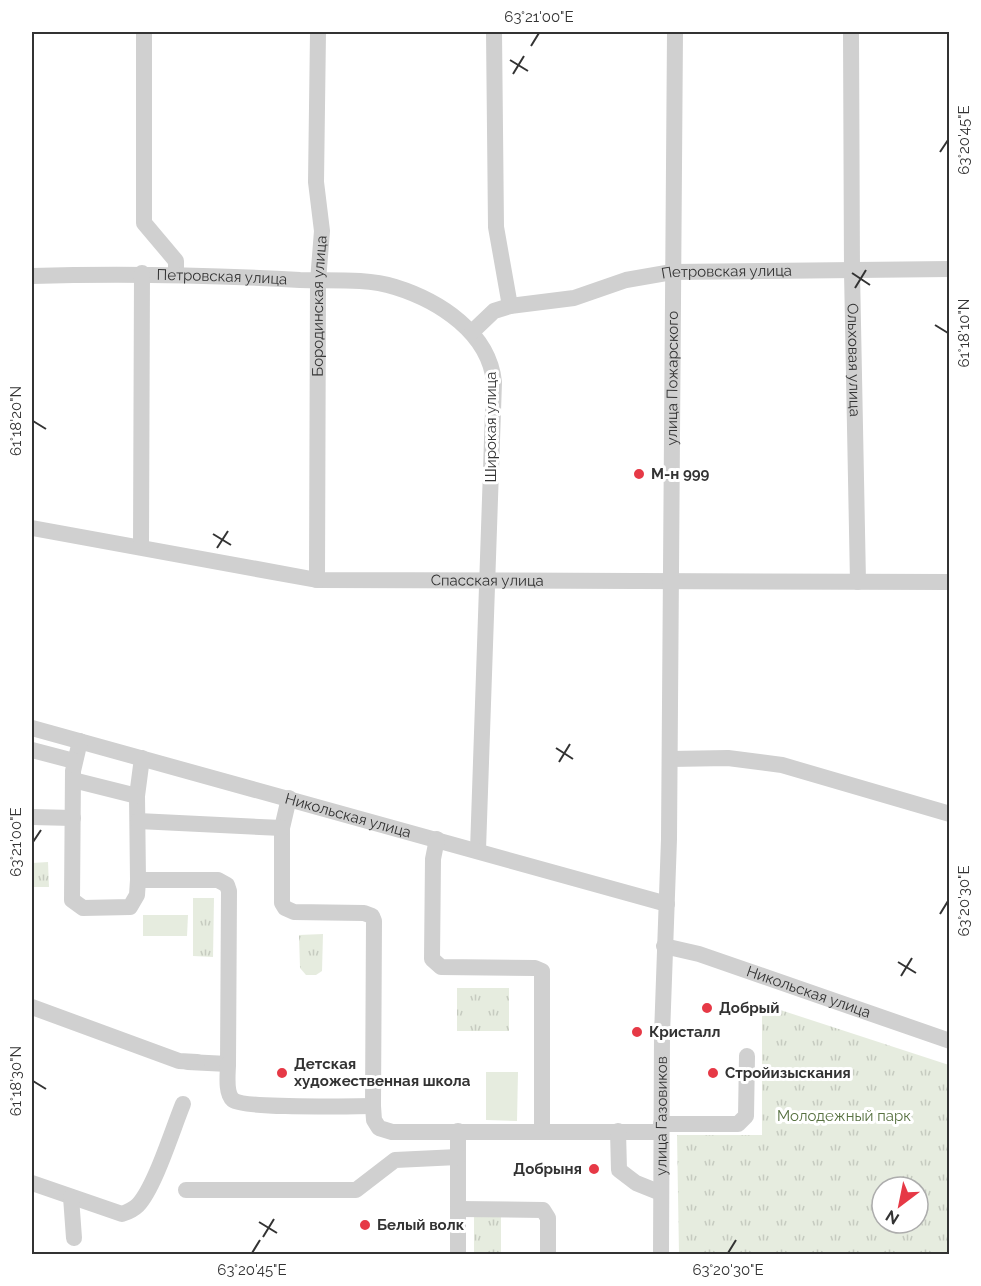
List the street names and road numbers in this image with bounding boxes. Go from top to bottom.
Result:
street label: Бородинская улица [309,235,331,377]
street label: Петровская улица [660,262,792,283]
street label: Петровская улица [156,266,288,288]
street label: Ольховая улица [844,303,864,417]
street label: улица Пожарского [663,311,682,446]
street label: Широкая улица [482,372,500,482]
street label: Спасская улица [431,571,544,590]
street label: Никольская улица [283,790,413,842]
street label: Никольская улица [744,962,873,1022]
street label: улица Газовиков [652,1056,671,1176]

